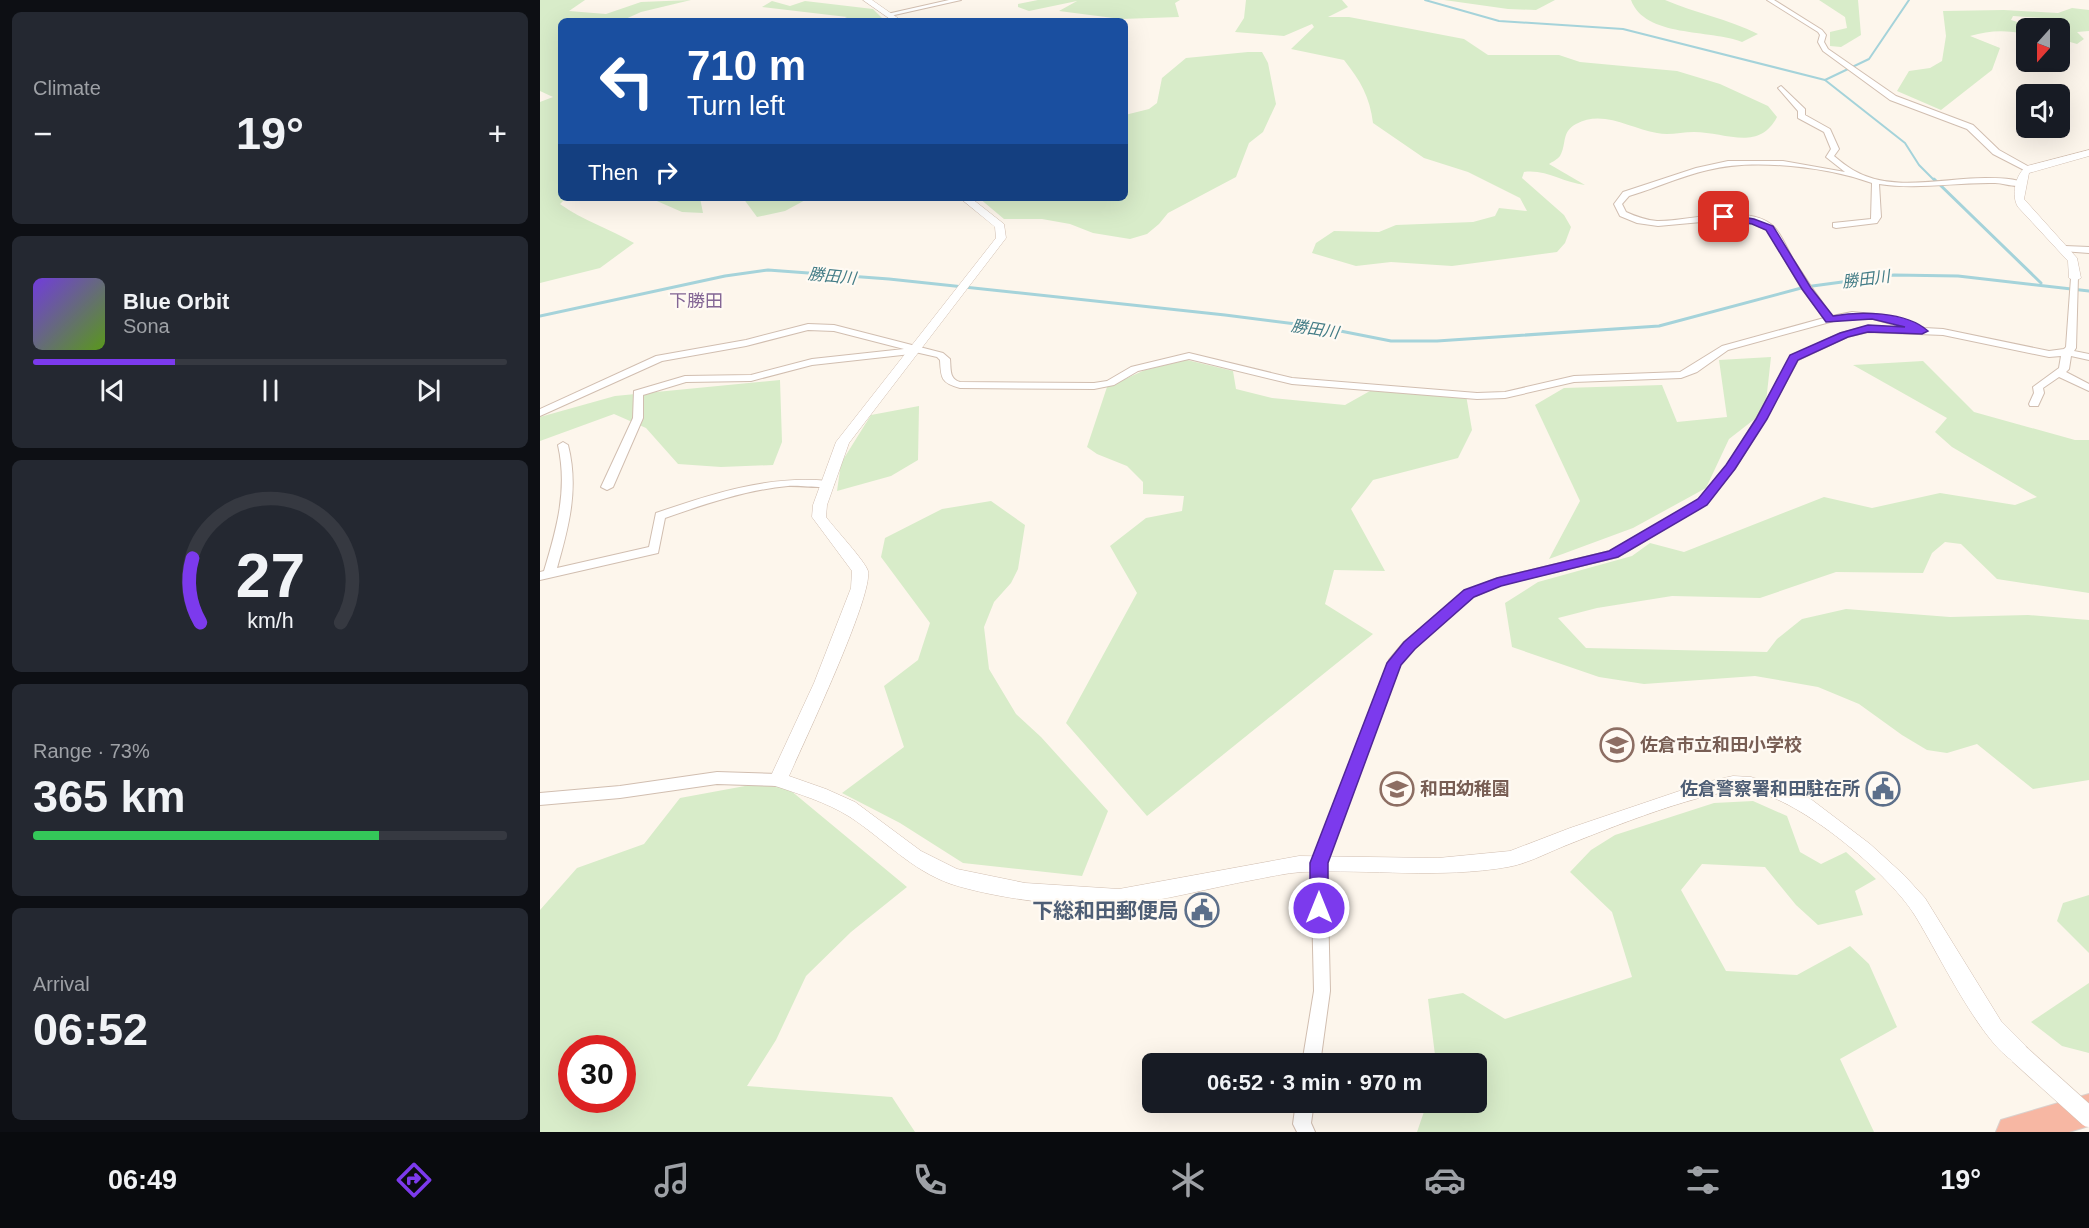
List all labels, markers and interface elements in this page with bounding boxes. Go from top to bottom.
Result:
north arrow [2016,18,2070,72]
map controls [2016,18,2070,138]
icon: left [588,42,666,120]
text: 710 m [687,42,806,89]
text: Climate [33,77,101,99]
button: sound [2016,84,2070,138]
text: Turn left [687,91,785,121]
text: 19° [236,108,304,159]
text: − [33,115,52,152]
text: + [488,115,507,152]
icon: right [650,156,683,189]
text: Then [588,160,638,185]
pin [1698,191,1749,242]
icon: arrive [1707,200,1740,233]
water label: 勝田川 [807,265,859,287]
water label: 勝田川 [1841,267,1893,290]
text: Blue Orbit [123,289,229,314]
district label: 下勝田 [669,291,723,311]
text: Sona [123,315,170,337]
water label: 勝田川 [1290,317,1342,341]
icon: previous [96,374,129,407]
icon: pause [254,374,287,407]
icon: next [412,374,445,407]
text: 27 [235,541,305,610]
text: km/h [247,609,293,633]
school or university icon: 佐倉市立和田小学校 [1599,727,1635,763]
place label: 佐倉市立和田小学校 [1640,735,1802,755]
text: Range · 73% [33,740,150,762]
text: 365 km [33,771,186,822]
school or university icon: 和田幼稚園 [1379,771,1415,807]
public building icon: 佐倉警察署和田駐在所 [1865,771,1901,807]
place label: 和田幼稚園 [1420,779,1510,799]
place label: 佐倉警察署和田駐在所 [1680,779,1860,799]
position arrow [1287,876,1351,940]
public building icon: 下総和田郵便局 [1184,892,1220,928]
place label: 下総和田郵便局 [1032,899,1179,922]
text: Arrival [33,973,90,995]
text: 06:52 [33,1004,148,1055]
speed limit sign: 30 [558,1035,636,1113]
text: 06:52 · 3 min · 970 m [1207,1070,1422,1095]
icon: directions [393,1159,435,1201]
icon: music [651,1159,693,1201]
icon: phone [909,1159,951,1201]
icon: climate [1167,1159,1209,1201]
icon: car [1424,1159,1466,1201]
icon: filters [1682,1159,1724,1201]
text: 06:49 [108,1165,177,1195]
text: 19° [1940,1165,1981,1195]

